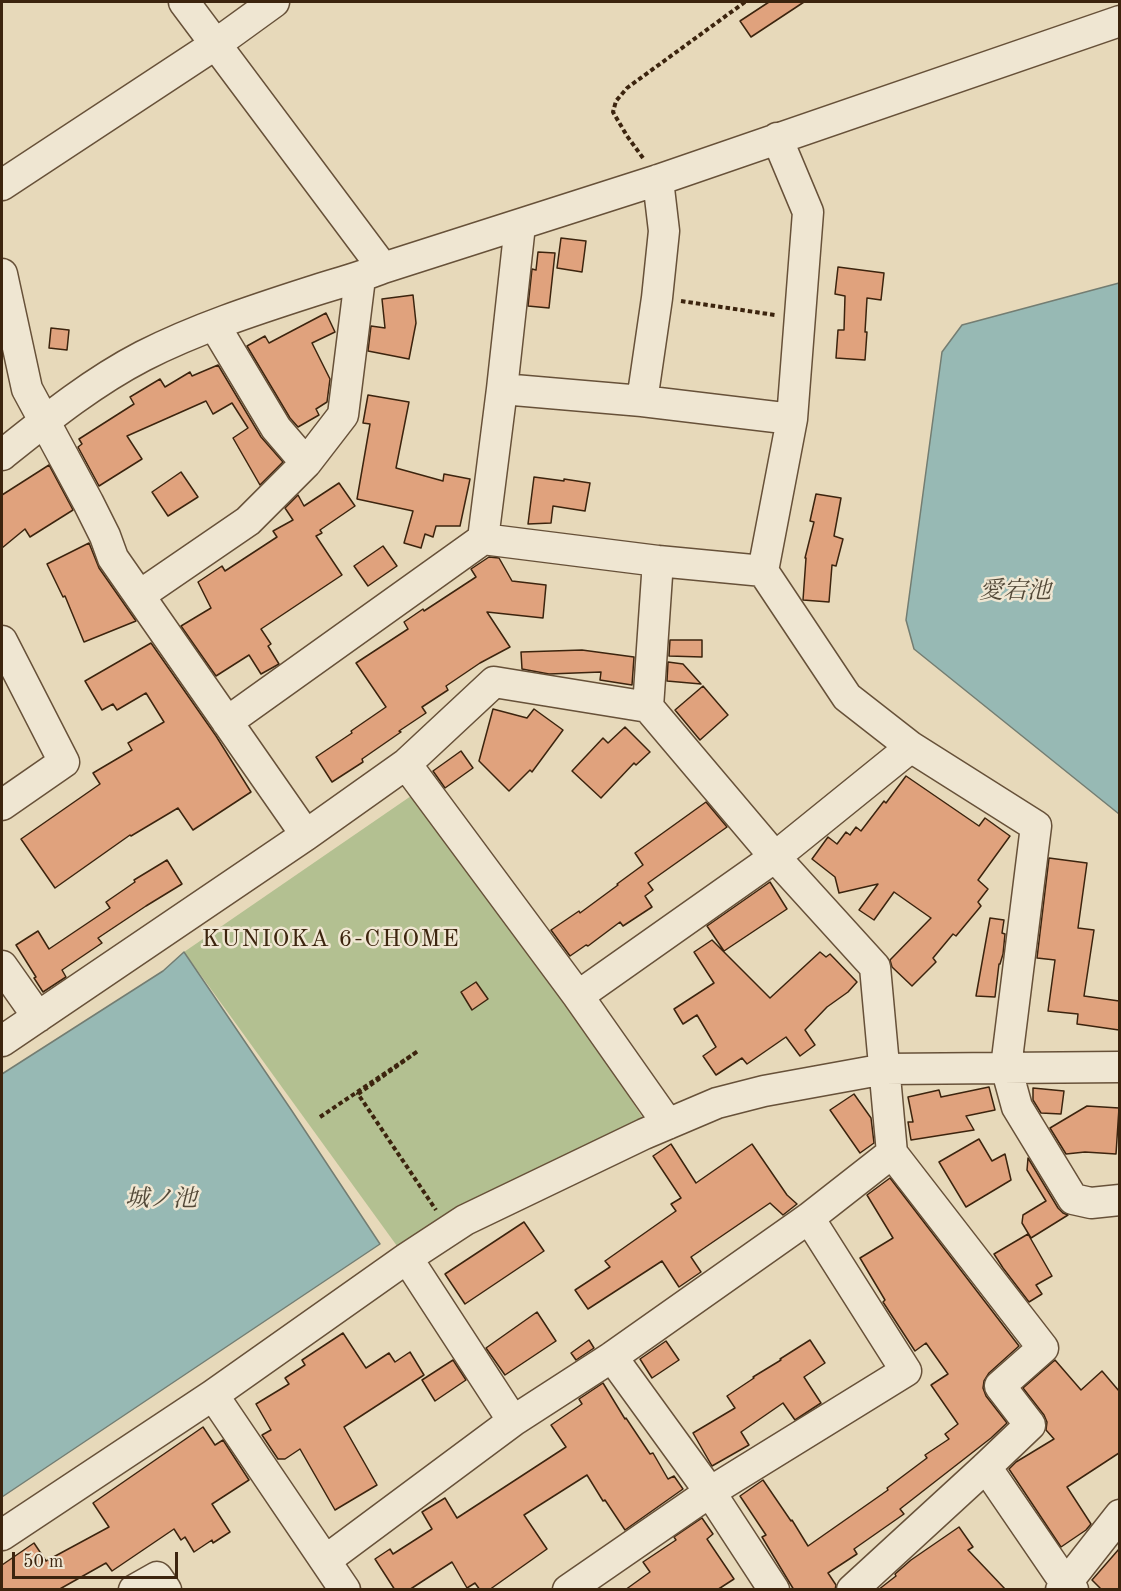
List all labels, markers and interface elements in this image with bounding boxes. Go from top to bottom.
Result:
water label: 愛宕池 [979,578,1051,606]
district label: KUNIOKA 6-CHOME [202,926,460,954]
water label: 城ノ池 [125,1186,197,1214]
scale bar [15,1540,182,1578]
text: 50 m [23,1553,63,1571]

